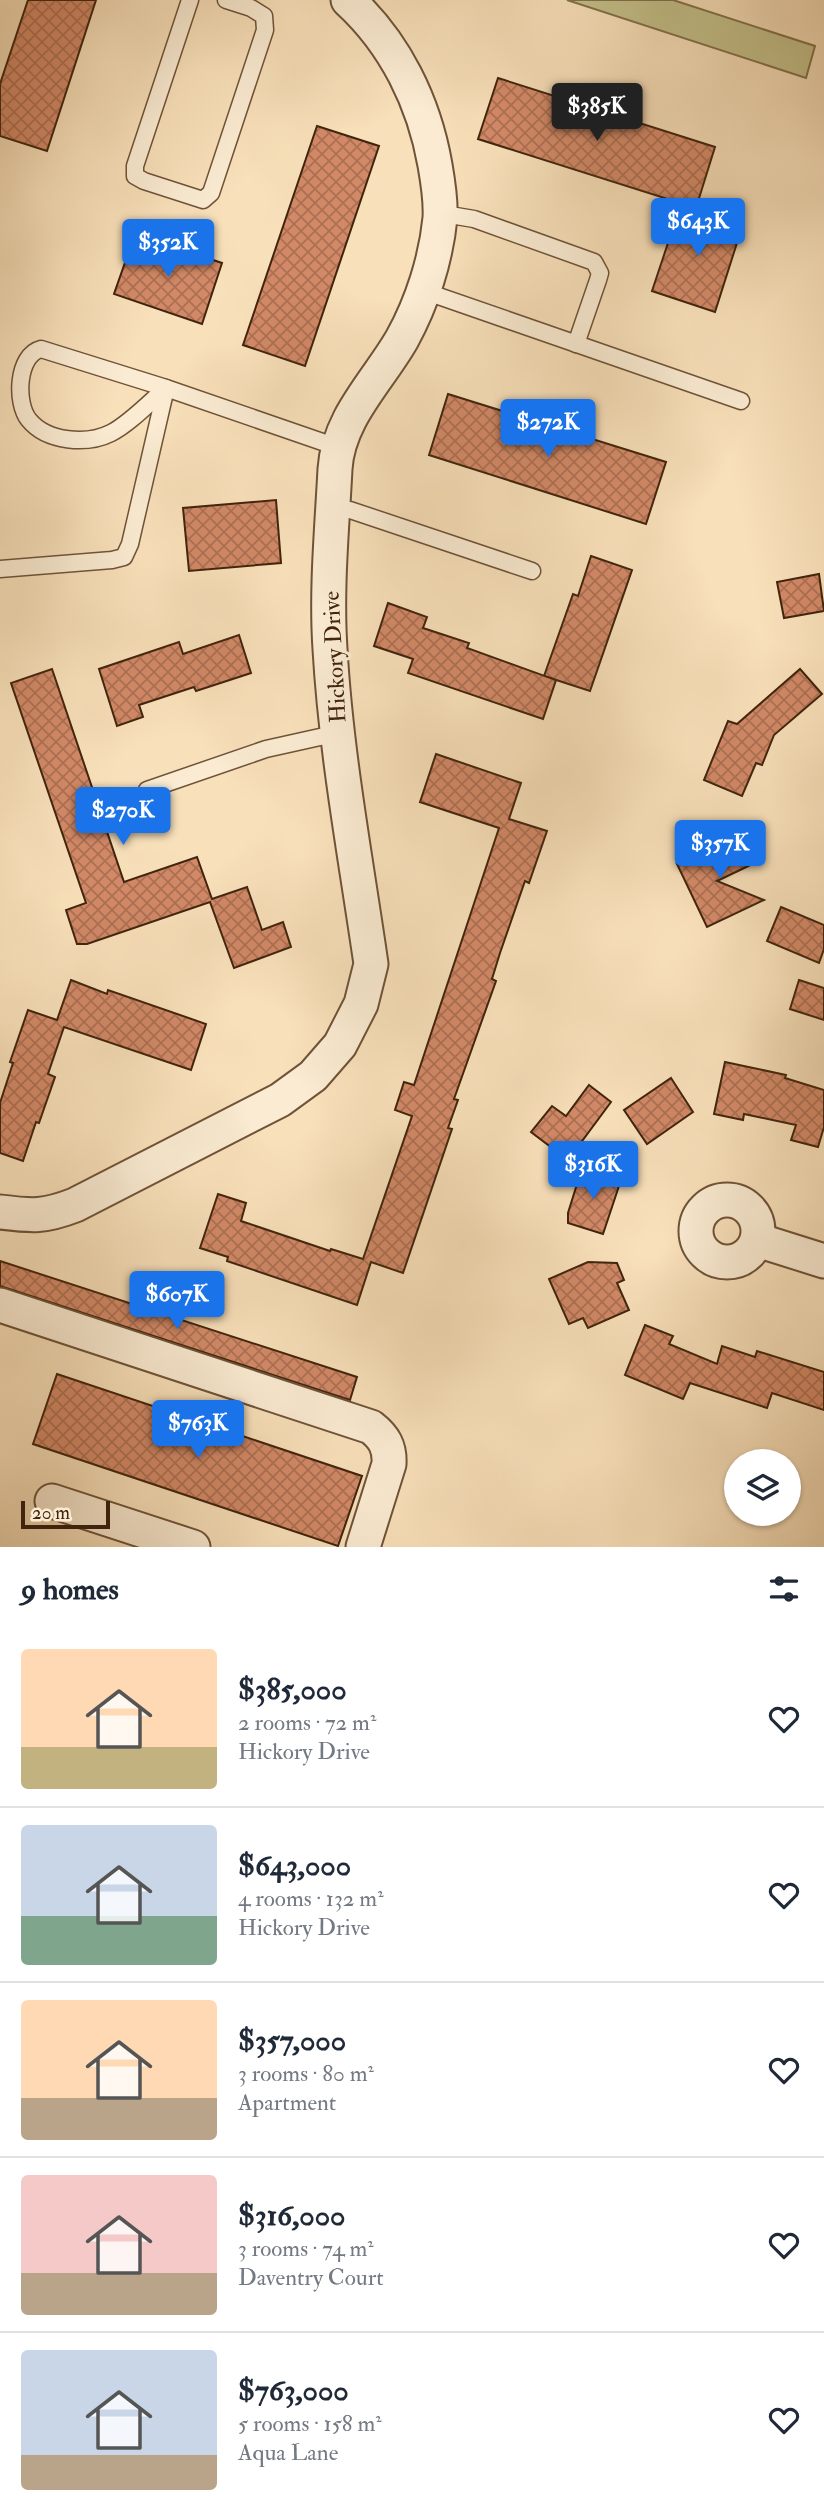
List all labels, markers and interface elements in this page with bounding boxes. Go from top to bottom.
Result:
pin: $385K [548,83,646,143]
text: $385K [568,91,626,120]
pin: $643K [649,198,747,258]
text: $643K [667,206,729,235]
pin: $352K [119,219,217,279]
text: $352K [138,227,198,256]
pin: $272K [499,400,597,459]
text: $272K [517,407,579,436]
street label: Hickory Drive [317,590,352,724]
pin: $270K [74,788,172,847]
text: $270K [92,795,154,824]
pin: $357K [671,820,769,880]
text: $357K [691,828,749,857]
pin: $316K [544,1142,642,1201]
text: $316K [564,1149,622,1178]
pin: $607K [128,1272,226,1331]
text: $607K [145,1279,209,1308]
pin: $763K [149,1400,247,1460]
text: $763K [168,1408,228,1437]
map controls [724,1449,801,1526]
button: layers [724,1449,801,1526]
scale bar [21,1498,110,1530]
text: 20 m [32,1501,70,1525]
icon: filters [765,1570,803,1608]
text: 9 homes [21,1571,119,1608]
text: $385,000 [238,1671,347,1708]
icon: home [77,1677,161,1761]
icon: heart [765,1700,803,1738]
text: 2 rooms · 72 m² [238,1708,376,1737]
text: Hickory Drive [238,1737,370,1766]
text: $643,000 [238,1847,351,1884]
icon: home [77,1853,161,1937]
icon: heart [765,1876,803,1914]
text: 4 rooms · 132 m² [238,1884,384,1913]
text: Hickory Drive [238,1913,370,1942]
text: $357,000 [238,2022,346,2059]
icon: home [77,2028,161,2112]
icon: heart [765,2051,803,2089]
text: 3 rooms · 80 m² [238,2059,374,2088]
text: Apartment [238,2088,336,2117]
text: $316,000 [238,2197,345,2234]
icon: home [77,2203,161,2287]
icon: heart [765,2226,803,2264]
text: 3 rooms · 74 m² [238,2234,374,2263]
text: Daventry Court [238,2263,384,2292]
text: $763,000 [238,2372,349,2409]
icon: home [77,2378,161,2462]
icon: heart [765,2401,803,2439]
text: 5 rooms · 158 m² [238,2409,382,2438]
text: Aqua Lane [238,2438,338,2467]

